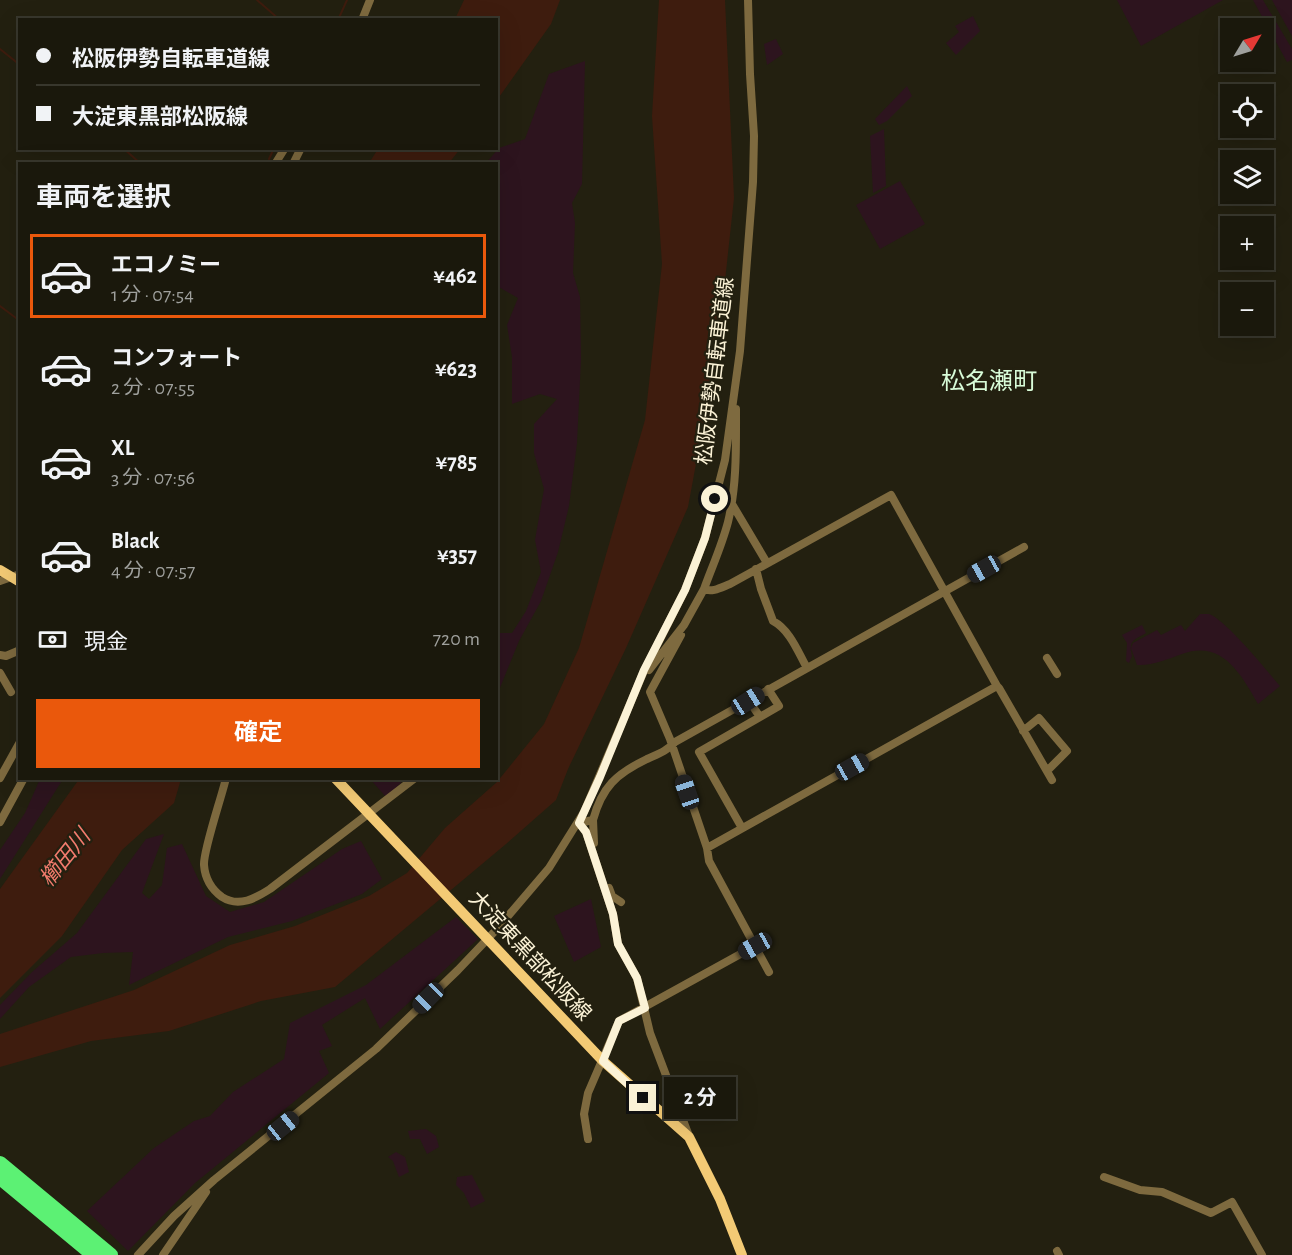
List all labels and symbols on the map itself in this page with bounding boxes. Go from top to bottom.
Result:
north arrow [1220,18,1274,72]
street label: 松阪伊勢自転車道線 [692,276,737,466]
district label: 松名瀬町 [941,368,1037,394]
route start [701,485,728,512]
car [964,552,1004,586]
car [728,684,768,718]
car [832,750,872,784]
car [673,772,701,812]
water label: 櫛田川 [35,823,96,891]
street label: 大淀東黒部松阪線 [465,887,596,1025]
car [735,929,775,963]
car [409,979,447,1017]
callout: 2 分 [664,1077,736,1119]
route end [629,1084,656,1111]
car [263,1108,303,1144]

